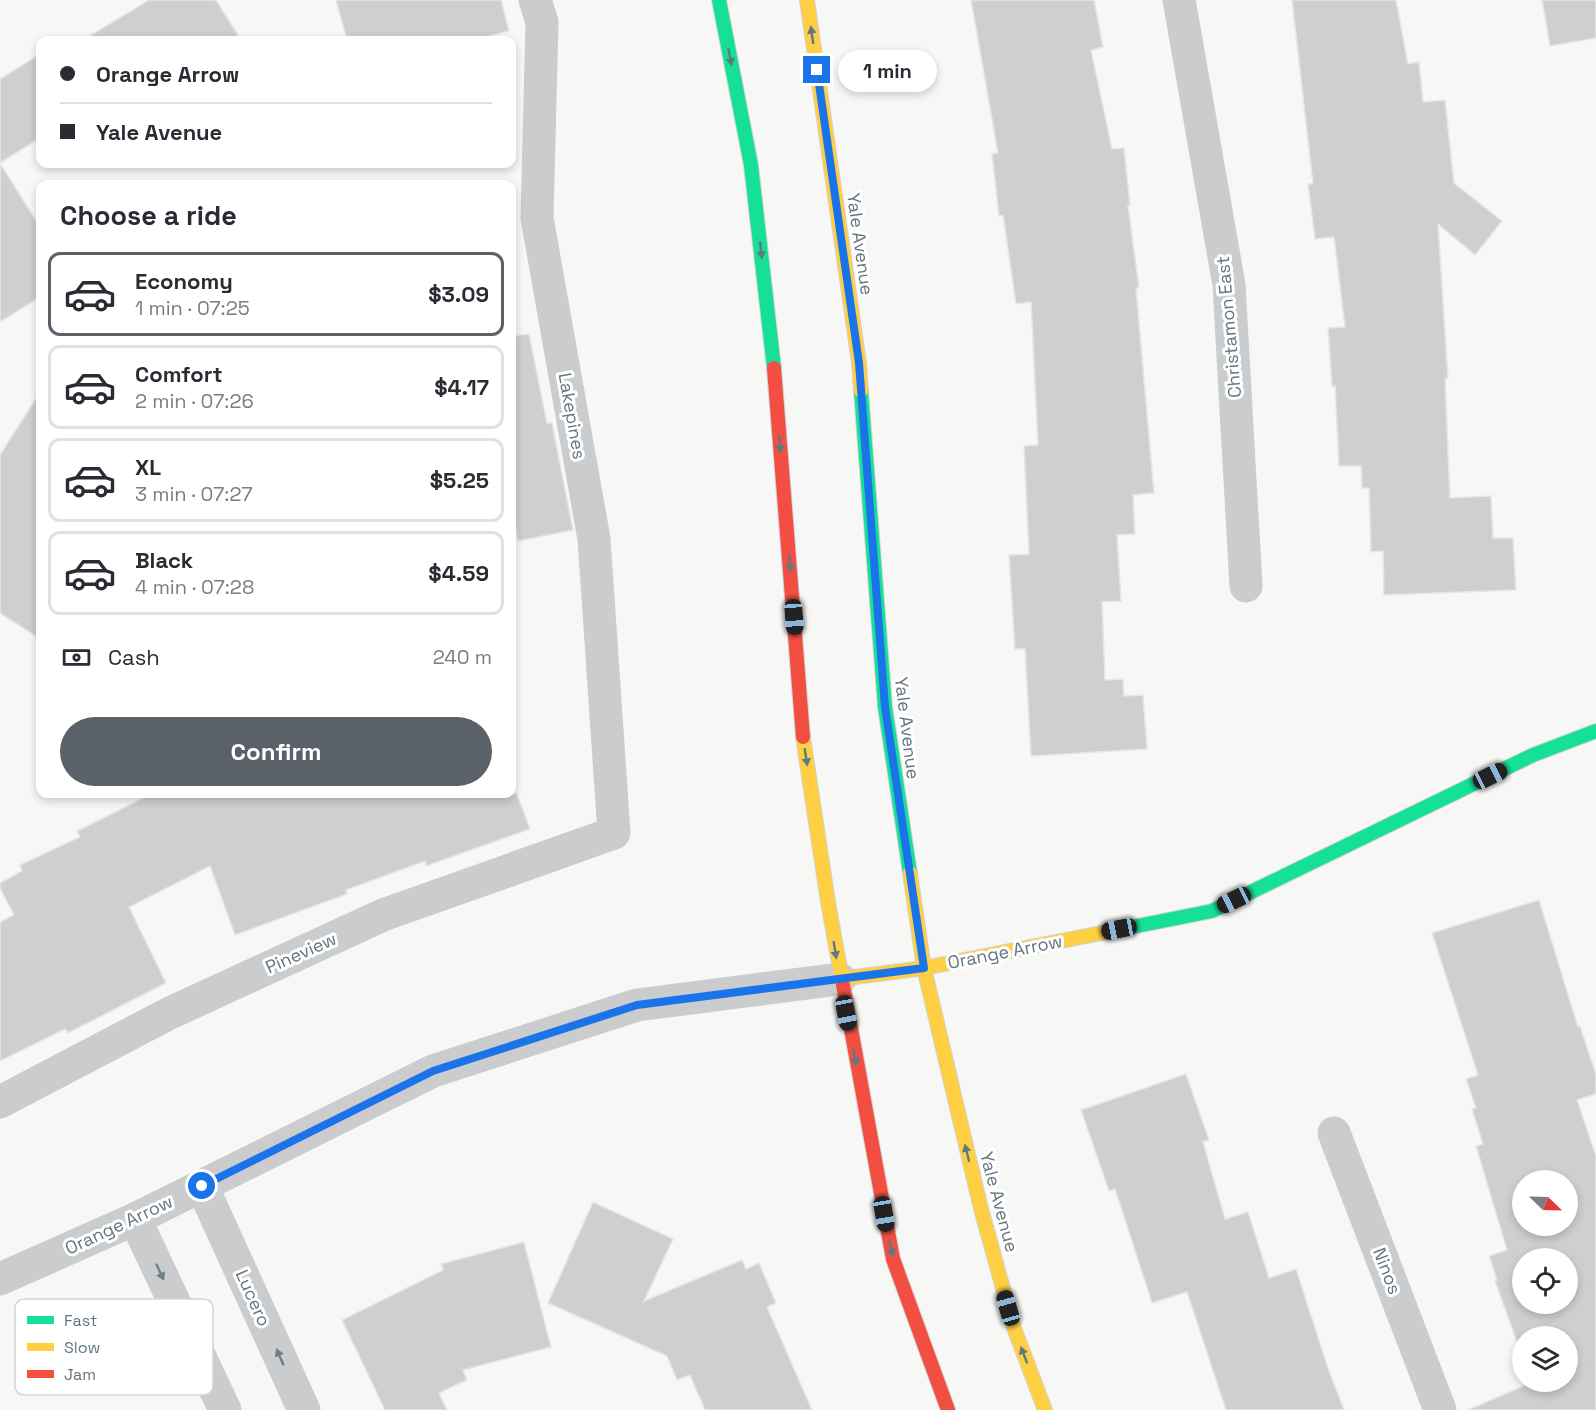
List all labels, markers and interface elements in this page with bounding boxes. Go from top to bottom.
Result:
one-way arrow [808,25,817,44]
one-way arrow [726,48,735,67]
callout: 1 min [838,49,937,91]
route end [803,56,830,83]
text: 1 min [863,58,912,84]
text: Orange Arrow [96,60,239,88]
text: Yale Avenue [96,118,222,146]
street label: Yale Avenue [842,191,879,296]
text: Choose a ride [60,198,237,233]
one-way arrow [756,240,765,259]
street label: Christamon East [1211,255,1246,399]
icon: car [63,267,117,321]
text: Economy [135,267,233,295]
text: $3.09 [428,280,489,308]
text: 1 min · 07:25 [135,295,250,321]
icon: car [63,360,117,414]
text: Comfort [135,360,223,388]
street label: Lakepines [554,371,591,461]
text: $4.17 [434,373,489,401]
text: 2 min · 07:26 [135,388,254,414]
one-way arrow [775,434,785,453]
icon: car [63,453,117,507]
text: XL [135,453,161,481]
text: $5.25 [430,466,489,494]
text: 3 min · 07:27 [135,481,253,507]
icon: car [63,546,117,600]
text: Black [135,546,193,574]
one-way arrow [785,553,794,572]
text: $4.59 [428,559,489,587]
text: 4 min · 07:28 [135,574,254,600]
car [784,598,804,636]
icon: cash [60,641,93,674]
text: Cash [108,643,160,671]
text: 240 m [433,644,492,670]
street label: Yale Avenue [890,675,925,780]
button: Confirm [60,717,492,786]
one-way arrow [801,748,810,767]
car [1470,760,1510,792]
car [1214,884,1254,916]
car [1100,917,1138,941]
street label: Pineview [262,927,340,978]
street label: Orange Arrow [946,929,1064,974]
one-way arrow [831,940,840,959]
car [834,994,858,1032]
one-way arrow [851,1047,860,1066]
one-way arrow [962,1143,972,1162]
street label: Yale Avenue [975,1149,1024,1255]
north arrow [1512,1170,1578,1236]
map controls [1512,1170,1578,1392]
route start [188,1172,215,1199]
street label: Orange Arrow [61,1190,176,1260]
car [872,1195,896,1233]
one-way arrow [887,1239,896,1258]
street label: Ninos [1368,1244,1407,1297]
button: locate [1512,1248,1578,1314]
one-way arrow [156,1264,165,1281]
street label: Lucero [231,1266,276,1330]
car [994,1288,1022,1328]
legend [15,1299,213,1395]
text: Fast [64,1310,97,1331]
button: layers [1512,1326,1578,1392]
text: Slow [64,1337,100,1358]
one-way arrow [1019,1346,1029,1364]
one-way arrow [275,1347,285,1365]
text: Jam [64,1364,96,1385]

